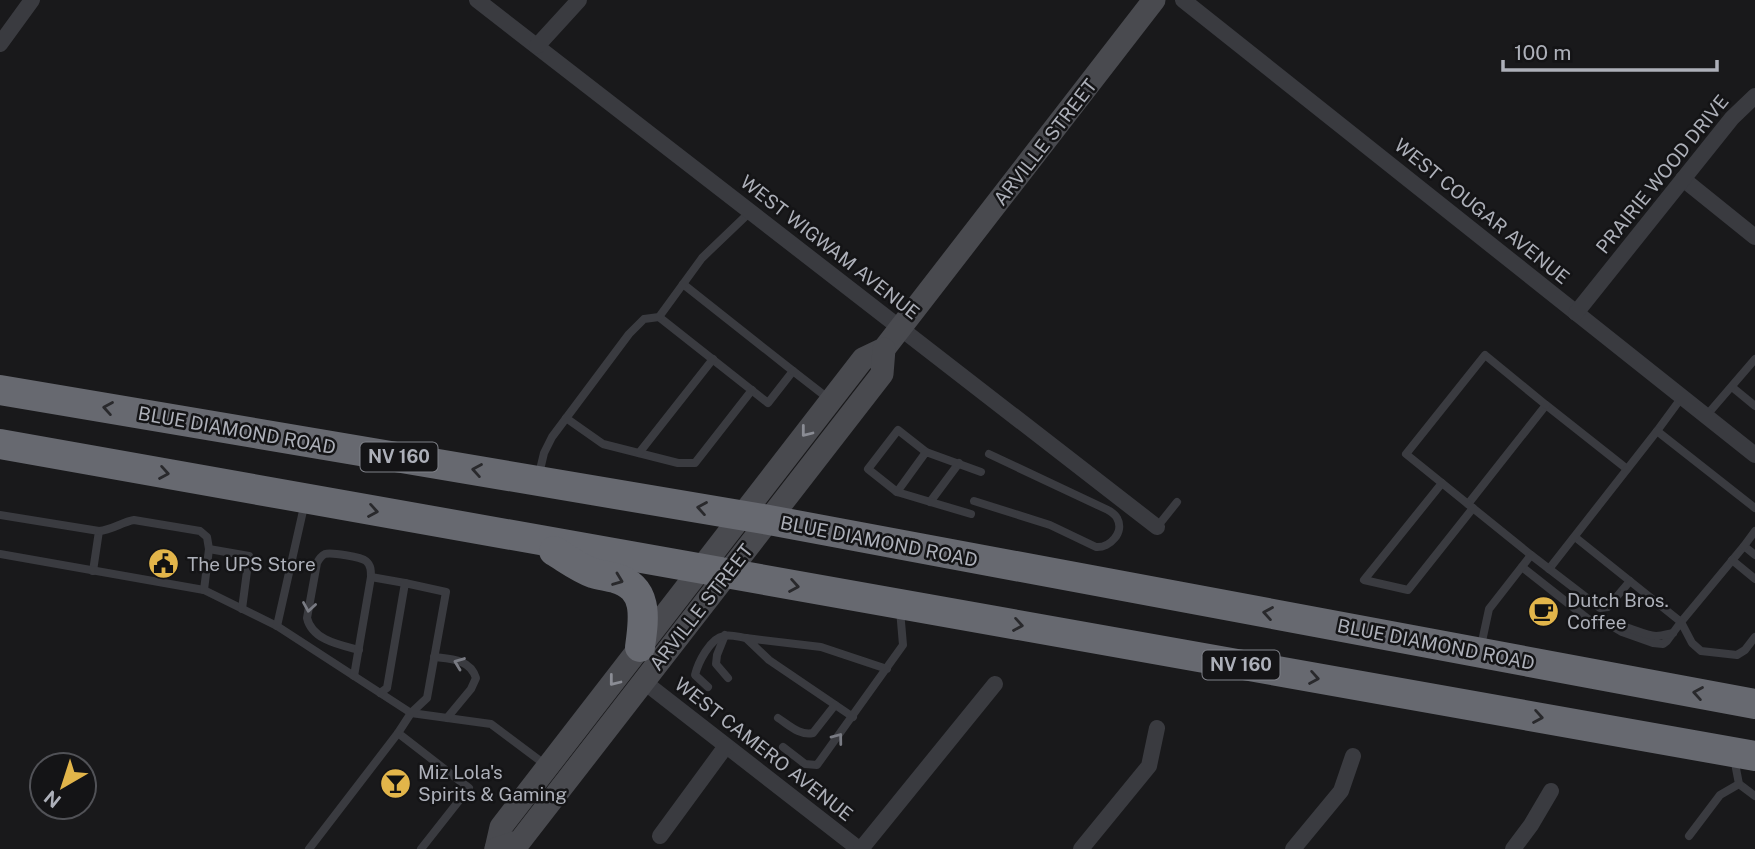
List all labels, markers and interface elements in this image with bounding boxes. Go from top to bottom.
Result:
scale bar [1503,28,1716,72]
text: 100 m [1514,40,1571,65]
street label: ARVILLE STREET [989,74,1101,210]
street label: PRAIRIE WOOD DRIVE [1591,90,1733,258]
street label: WEST COUGAR AVENUE [1390,134,1574,288]
street label: WEST WIGWAM AVENUE [736,170,924,324]
one-way arrow [102,401,114,416]
street label: BLUE DIAMOND ROAD [136,402,338,458]
one-way arrow [802,424,815,437]
road number: NV 160 [360,443,438,472]
one-way arrow [472,463,483,478]
one-way arrow [158,465,170,480]
one-way arrow [696,501,708,516]
one-way arrow [367,503,379,518]
street label: BLUE DIAMOND ROAD [778,511,980,571]
street label: ARVILLE STREET [645,539,757,675]
public building icon: The UPS Store [147,547,181,581]
place label: The UPS Store [187,553,316,575]
one-way arrow [612,572,624,586]
one-way arrow [788,577,800,592]
place label: Dutch Bros. Coffee [1567,589,1669,633]
cafe icon: Dutch Bros. Coffee [1527,594,1561,628]
one-way arrow [302,601,317,613]
one-way arrow [1262,606,1274,621]
street label: BLUE DIAMOND ROAD [1335,614,1537,674]
one-way arrow [1012,617,1024,632]
road number: NV 160 [1202,650,1280,680]
one-way arrow [453,657,466,671]
one-way arrow [1309,670,1320,685]
one-way arrow [610,673,623,686]
street label: WEST CAMERO AVENUE [671,673,857,825]
one-way arrow [1692,686,1704,701]
one-way arrow [1532,709,1544,724]
one-way arrow [829,733,842,745]
north arrow [28,751,98,821]
place label: Miz Lola's Spirits & Gaming [418,761,567,805]
bar icon: Miz Lola's Spirits & Gaming [378,766,412,800]
text: N [40,786,65,812]

